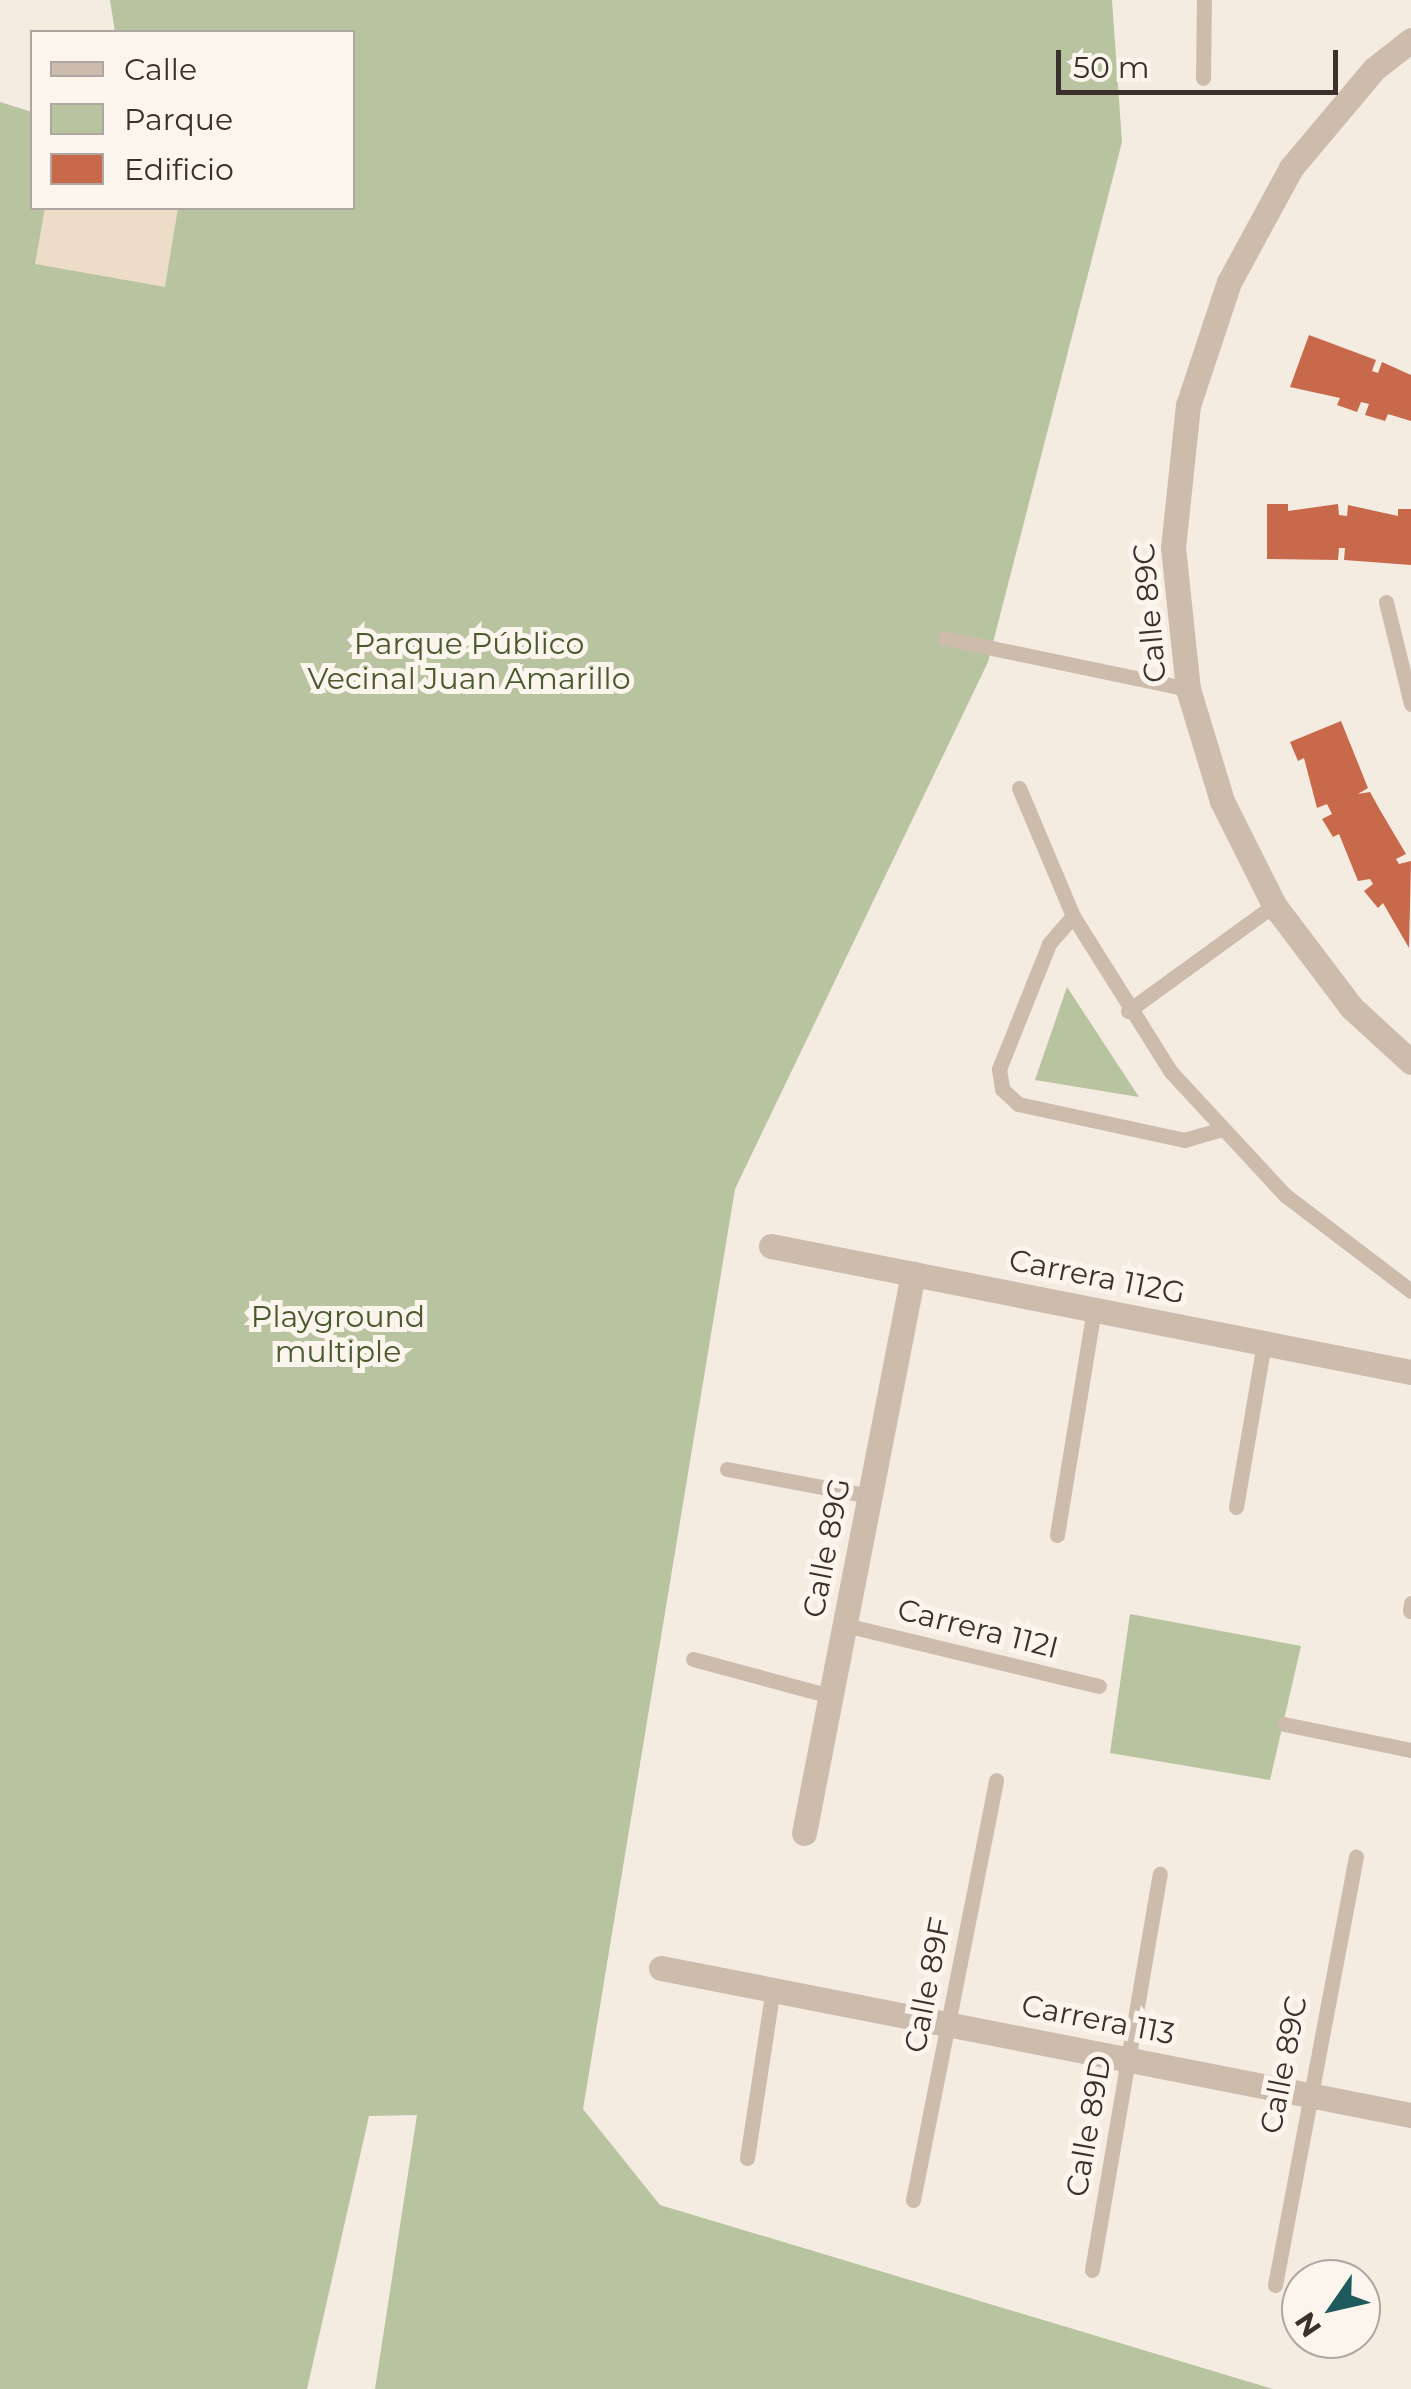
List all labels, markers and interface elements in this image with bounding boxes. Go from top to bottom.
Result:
legend [30,30,355,210]
scale bar [1061,30,1344,92]
text: 50 m [1073,49,1150,86]
text: Calle [124,51,197,88]
text: Parque [124,101,233,138]
text: Edificio [124,151,234,188]
street label: Calle 89C [1126,542,1174,684]
park label: Parque Público Vecinal Juan Amarillo [308,626,630,696]
street label: Carrera 112G [1006,1242,1188,1312]
park label: Playground multiple [251,1299,425,1370]
street label: Calle 89G [796,1475,858,1621]
street label: Carrera 112I [894,1592,1062,1666]
street label: Calle 89F [897,1914,959,2056]
street label: Carrera 113 [1018,1988,1178,2052]
street label: Calle 89C [1253,1993,1315,2137]
street label: Calle 89D [1059,2052,1119,2200]
north arrow [1281,2259,1381,2359]
text: N [1287,2306,1328,2344]

